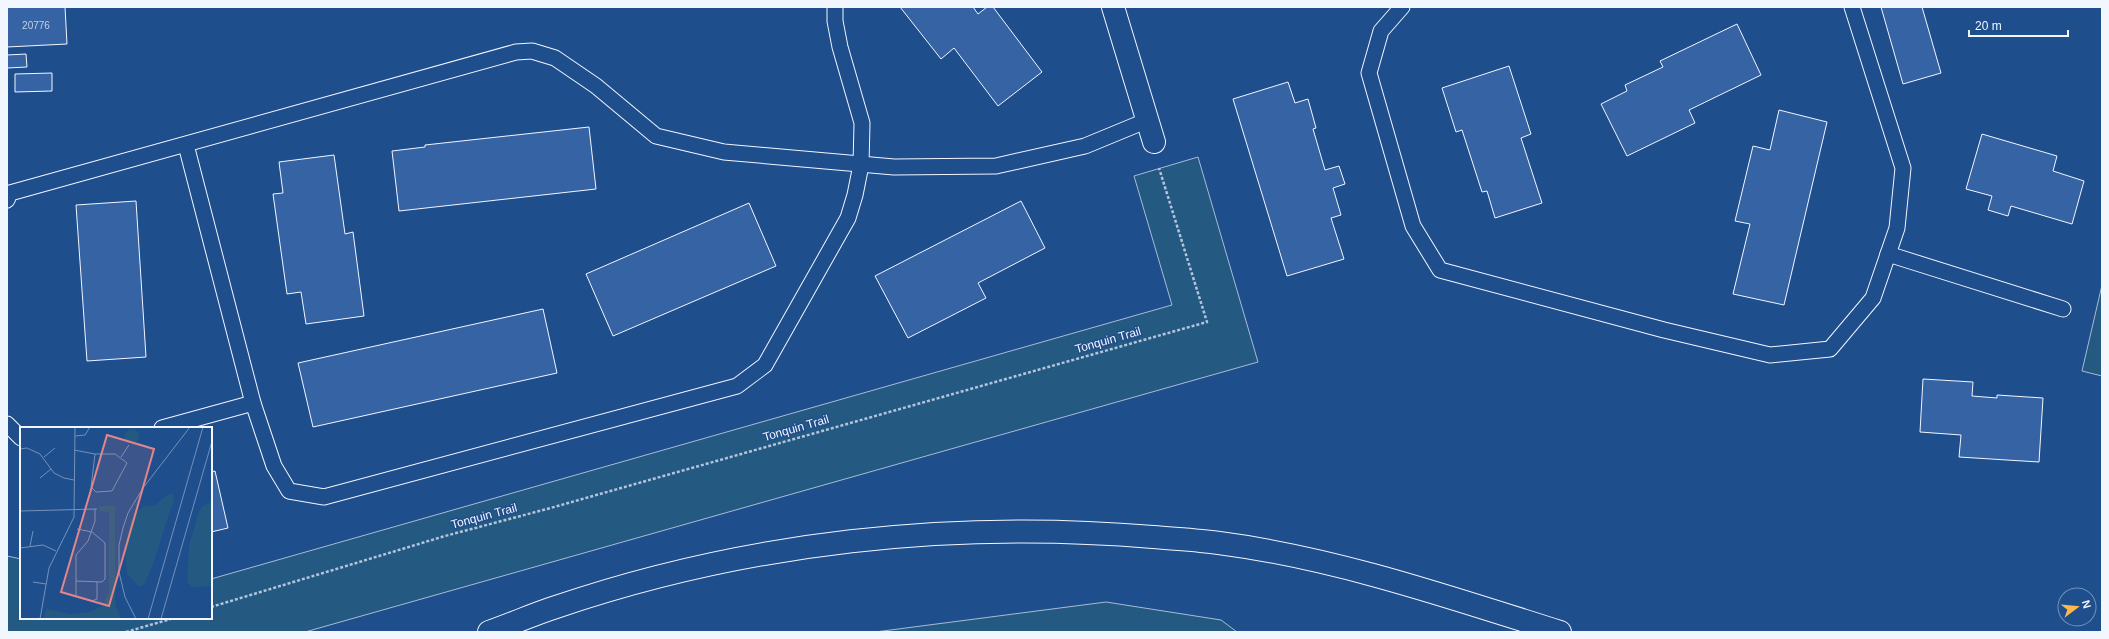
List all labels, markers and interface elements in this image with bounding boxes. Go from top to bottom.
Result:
scale bar [1969,12,2068,38]
text: 20 m [1975,19,2002,33]
house number: 20776 [22,20,50,31]
street label: Tonquin Trail [1073,324,1143,356]
street label: Tonquin Trail [761,412,831,444]
inset map [20,427,212,619]
street label: Tonquin Trail [449,500,519,532]
north arrow [2057,587,2097,627]
text: N [2080,599,2093,610]

